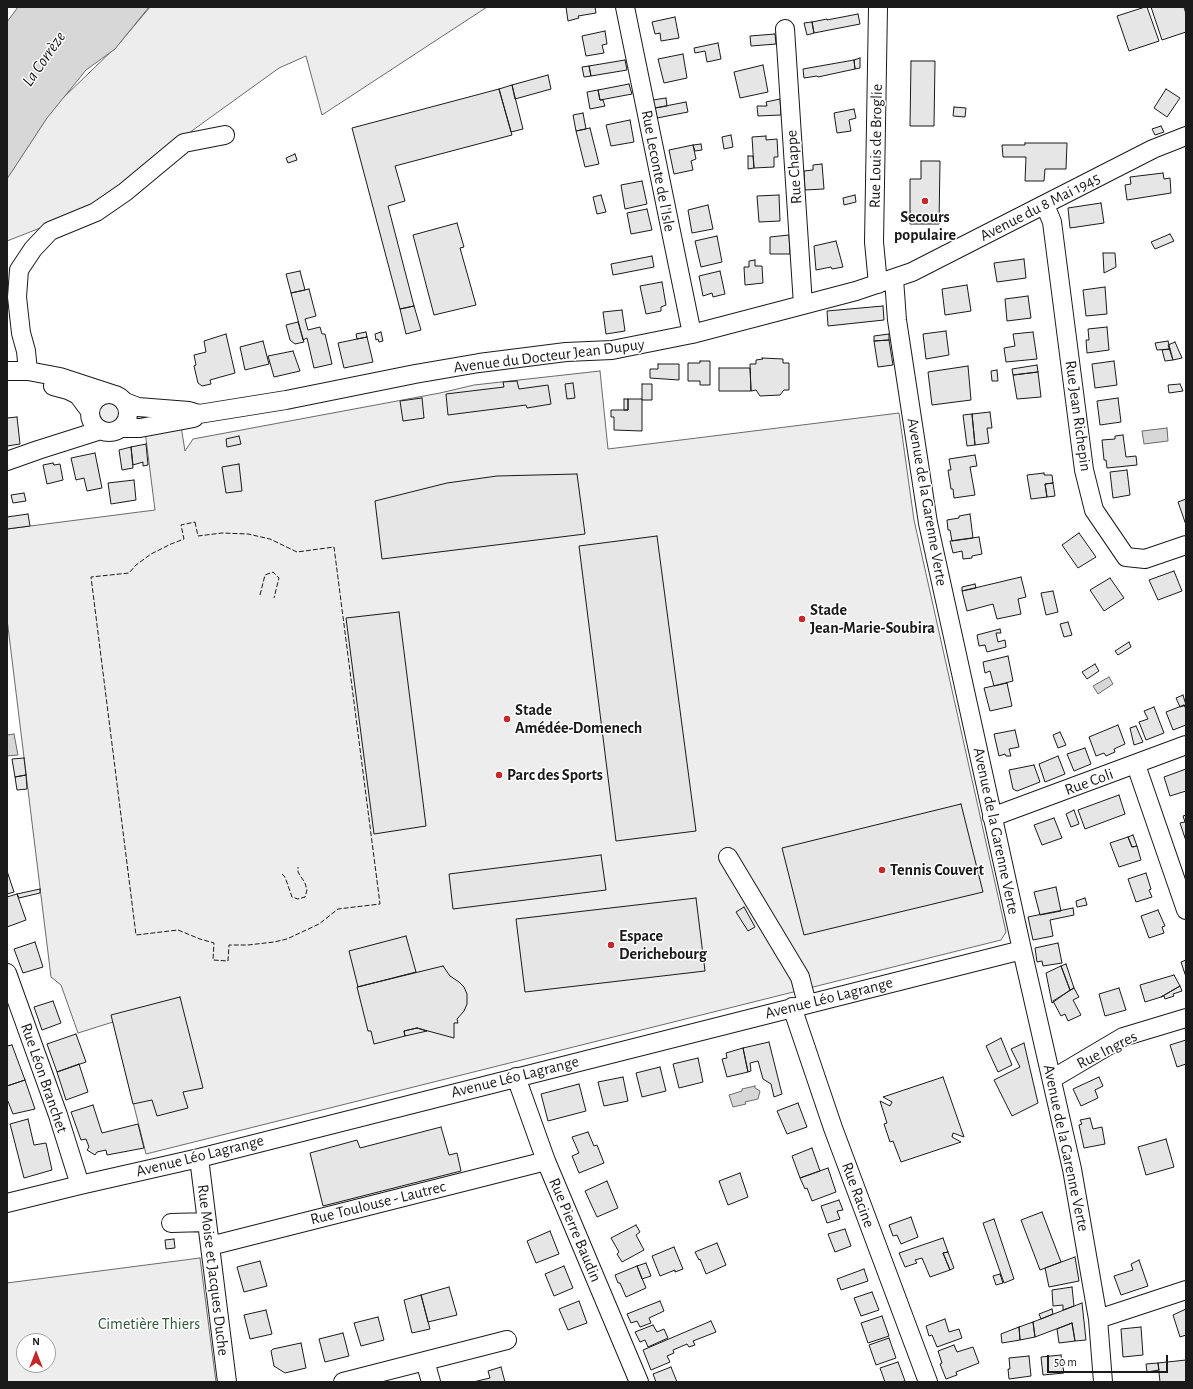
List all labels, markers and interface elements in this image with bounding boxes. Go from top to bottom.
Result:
water label: La Corrèze [18,28,70,90]
street label: Rue Louis de Broglie [865,84,887,208]
street label: Rue Leconte de l'Isle [637,108,679,234]
street label: Rue Chappe [782,129,806,205]
street label: Avenue du 8 Mai 1945 [977,168,1103,246]
marker: Secours populaire [920,196,930,206]
place label: Secours populaire [894,207,956,245]
street label: Avenue du Docteur Jean Dupuy [452,335,646,377]
street label: Rue Jean Richepin [1061,359,1095,473]
street label: Avenue de la Garenne Verte [903,416,951,588]
place label: Stade Jean-Marie-Soubira [810,600,935,638]
marker: Stade Jean-Marie-Soubira [797,614,807,624]
place label: Stade Amédée-Domenech [515,700,642,738]
marker: Stade Amédée-Domenech [502,714,512,724]
street label: Avenue de la Garenne Verte [969,746,1023,916]
street label: Rue Coli [1062,764,1116,800]
place label: Parc des Sports [507,765,603,785]
marker: Parc des Sports [494,770,504,780]
place label: Tennis Couvert [890,860,984,880]
marker: Tennis Couvert [877,865,887,875]
place label: Espace Derichebourg [619,926,707,964]
marker: Espace Derichebourg [606,940,616,950]
street label: Avenue Léo Lagrange [763,973,895,1023]
street label: Rue Léon Branchet [16,1021,72,1135]
street label: Rue Ingres [1074,1027,1140,1073]
street label: Avenue Léo Lagrange [449,1052,581,1102]
street label: Avenue de la Garenne Verte [1039,1063,1093,1233]
street label: Avenue Léo Lagrange [134,1131,266,1181]
street label: Rue Racine [837,1160,879,1230]
street label: Rue Pierre Baudin [544,1175,606,1285]
street label: Rue Toulouse - Lautrec [308,1177,448,1229]
street label: Rue Moise et Jacques Duche [193,1183,233,1357]
park label: Cimetière Thiers [98,1314,200,1334]
north arrow [16,1333,56,1373]
text: N [32,1336,40,1347]
scale bar [1049,1347,1170,1373]
text: 50 m [1054,1356,1077,1368]

